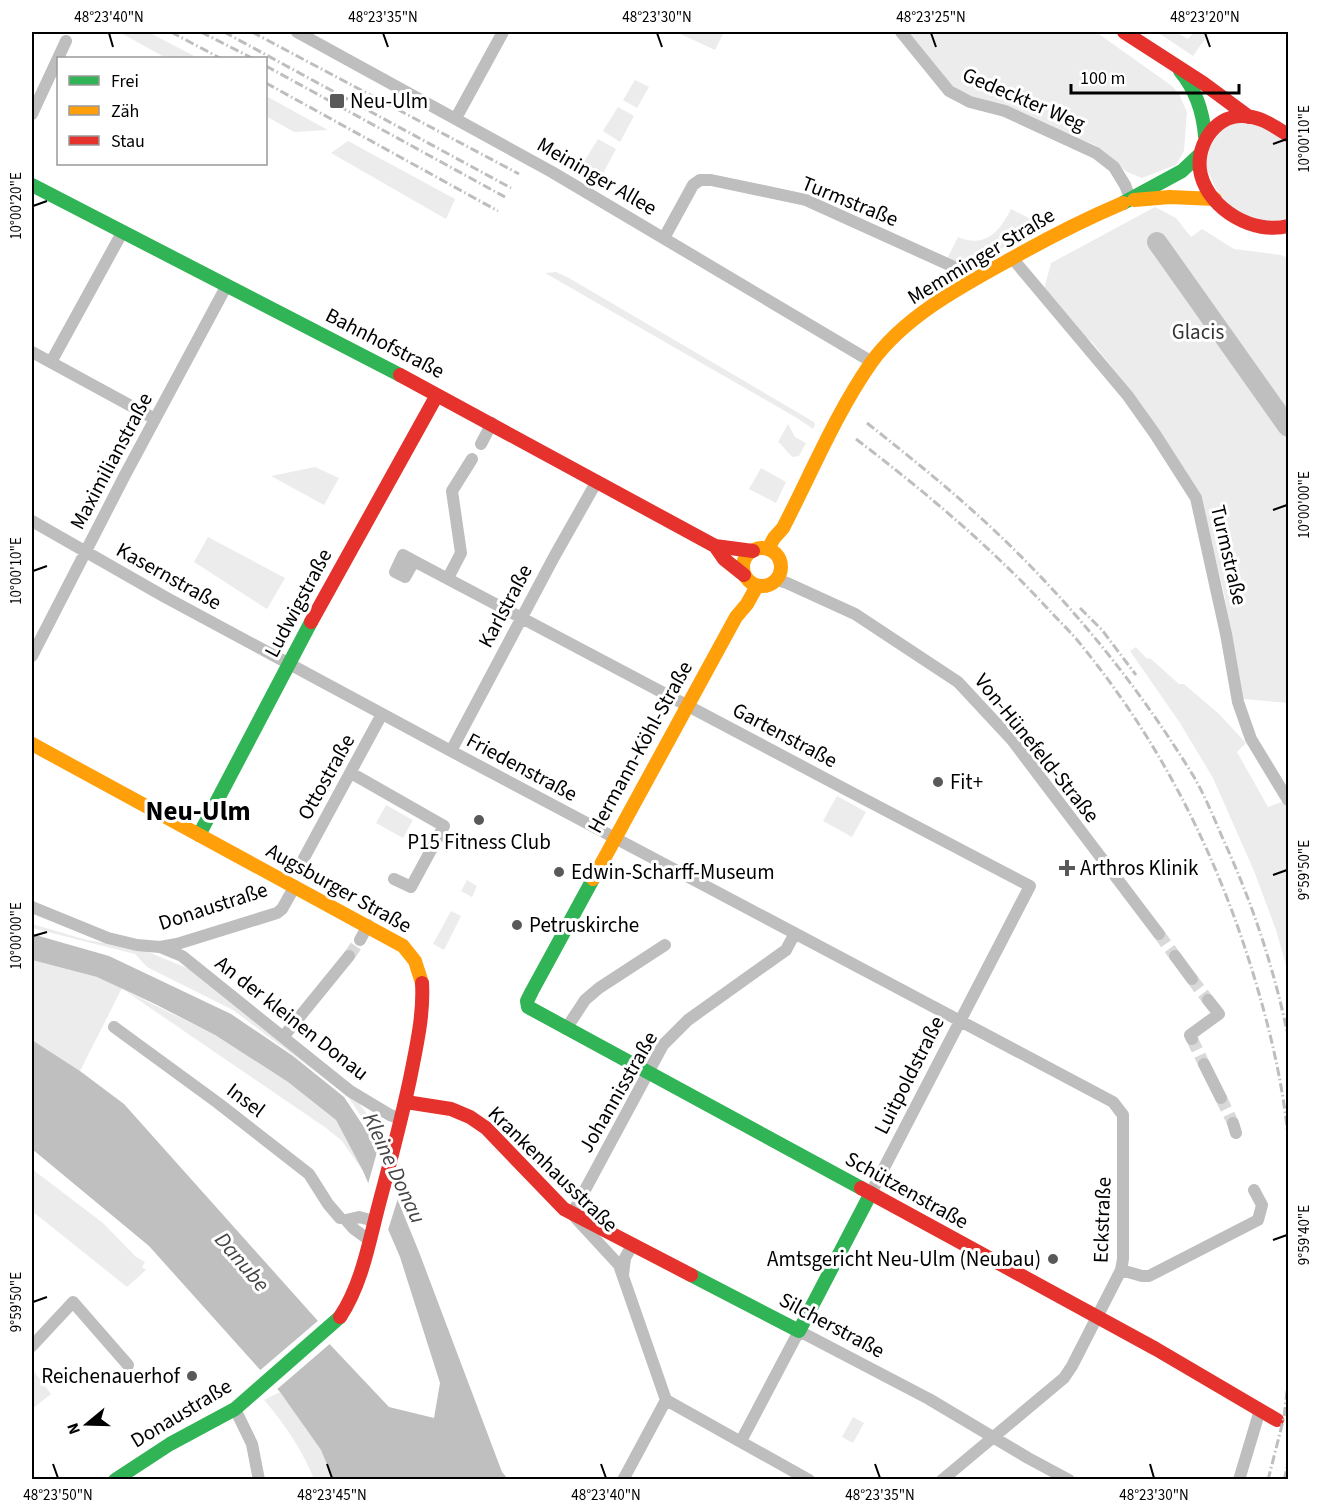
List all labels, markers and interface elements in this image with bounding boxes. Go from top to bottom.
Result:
text: 48°23'40"N [74,7,144,28]
text: 48°23'35"N [348,7,418,28]
text: 48°23'30"N [622,7,692,28]
text: 48°23'25"N [896,7,966,28]
text: 48°23'20"N [1170,7,1240,28]
legend [57,57,267,165]
scale bar [1071,57,1239,95]
street label: Gedeckter Weg [958,60,1091,139]
text: 100 m [1080,66,1125,91]
text: Frei [111,69,139,94]
place label: Neu-Ulm [350,86,428,116]
marker: Neu-Ulm [328,92,346,110]
text: Zäh [111,99,139,124]
text: 10°00'10"E [1294,105,1315,173]
text: Stau [111,129,145,154]
street label: Meininger Allee [531,129,663,223]
street label: Turmstraße [797,168,903,234]
text: 10°00'20"E [6,172,27,240]
street label: Memminger Straße [902,200,1060,312]
street label: Bahnhofstraße [320,300,450,386]
park label: Glacis [1172,317,1224,347]
street label: Maximilianstraße [62,387,160,535]
text: 10°00'00"E [1294,471,1315,539]
street label: Turmstraße [1203,502,1255,608]
street label: Kasernstraße [111,535,227,617]
text: 10°00'10"E [6,537,27,605]
street label: Ludwigstraße [257,543,339,663]
street label: Karlstraße [470,559,540,653]
street label: Hermann-Köhl-Straße [580,655,700,839]
street label: Von-Hünefeld-Straße [967,667,1107,829]
street label: Gartenstraße [727,695,843,775]
street label: Friedenstraße [461,725,583,809]
street label: Ottostraße [290,729,362,825]
place label: Fit+ [950,767,983,797]
marker: Fit+ [931,775,945,789]
district label: Neu-Ulm [145,792,251,831]
marker: P15 Fitness Club [472,813,486,827]
place label: P15 Fitness Club [407,827,551,857]
street label: Augsburger Straße [261,836,417,940]
text: 9°59'50"E [1294,840,1315,900]
place label: Arthros Klinik [1080,853,1199,883]
place label: Edwin-Scharff-Museum [571,857,775,887]
marker: Arthros Klinik [1058,859,1076,877]
marker: Edwin-Scharff-Museum [552,865,566,879]
street label: Donaustraße [155,874,271,938]
text: 10°00'00"E [6,902,27,970]
place label: Petruskirche [529,910,639,940]
marker: Petruskirche [510,918,524,932]
street label: An der kleinen Donau [209,949,375,1087]
street label: Luitpoldstraße [866,1011,952,1139]
street label: Johannisstraße [571,1026,665,1158]
street label: Insel [220,1076,272,1124]
street label: Krankenhausstraße [481,1099,625,1239]
water label: Kleine Donau [354,1107,434,1229]
street label: Schützenstraße [840,1144,974,1236]
street label: Eckstraße [1086,1176,1118,1264]
text: 9°59'40"E [1294,1205,1315,1265]
water label: Danube [207,1225,277,1299]
place label: Amtsgericht Neu-Ulm (Neubau) [767,1244,1041,1274]
marker: Amtsgericht Neu-Ulm (Neubau) [1046,1252,1060,1266]
text: 9°59'50"E [6,1272,27,1332]
street label: Silcherstraße [774,1285,890,1365]
place label: Reichenauerhof [41,1361,181,1391]
marker: Reichenauerhof [185,1369,199,1383]
street label: Donaustraße [125,1371,237,1455]
north arrow [57,1394,117,1454]
text: N [62,1420,86,1437]
text: 48°23'50"N [23,1485,93,1506]
text: 48°23'45"N [297,1485,367,1506]
text: 48°23'40"N [571,1485,641,1506]
text: 48°23'35"N [845,1485,915,1506]
text: 48°23'30"N [1119,1485,1189,1506]

